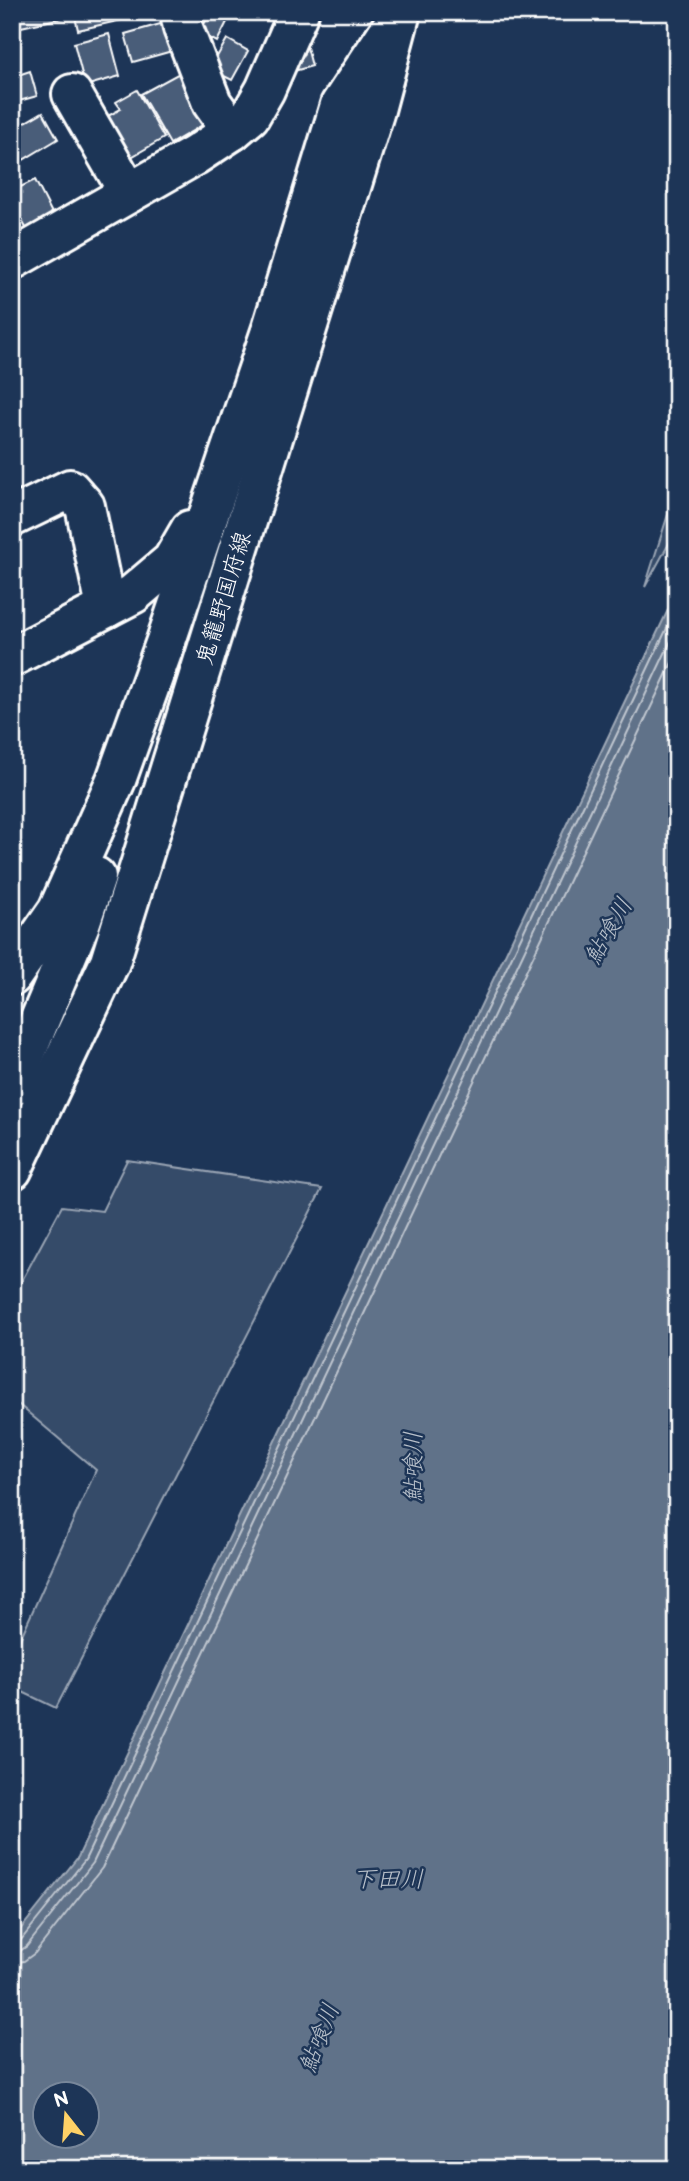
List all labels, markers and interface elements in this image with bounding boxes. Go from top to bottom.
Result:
street label: 鬼籠野国府線 [190,528,258,668]
water label: 鮎喰川 [578,893,639,970]
water label: 鮎喰川 [399,1431,428,1503]
water label: 下田川 [352,1865,424,1894]
water label: 鮎喰川 [293,1999,346,2077]
north arrow [32,2080,102,2150]
text: N [51,2087,72,2113]

